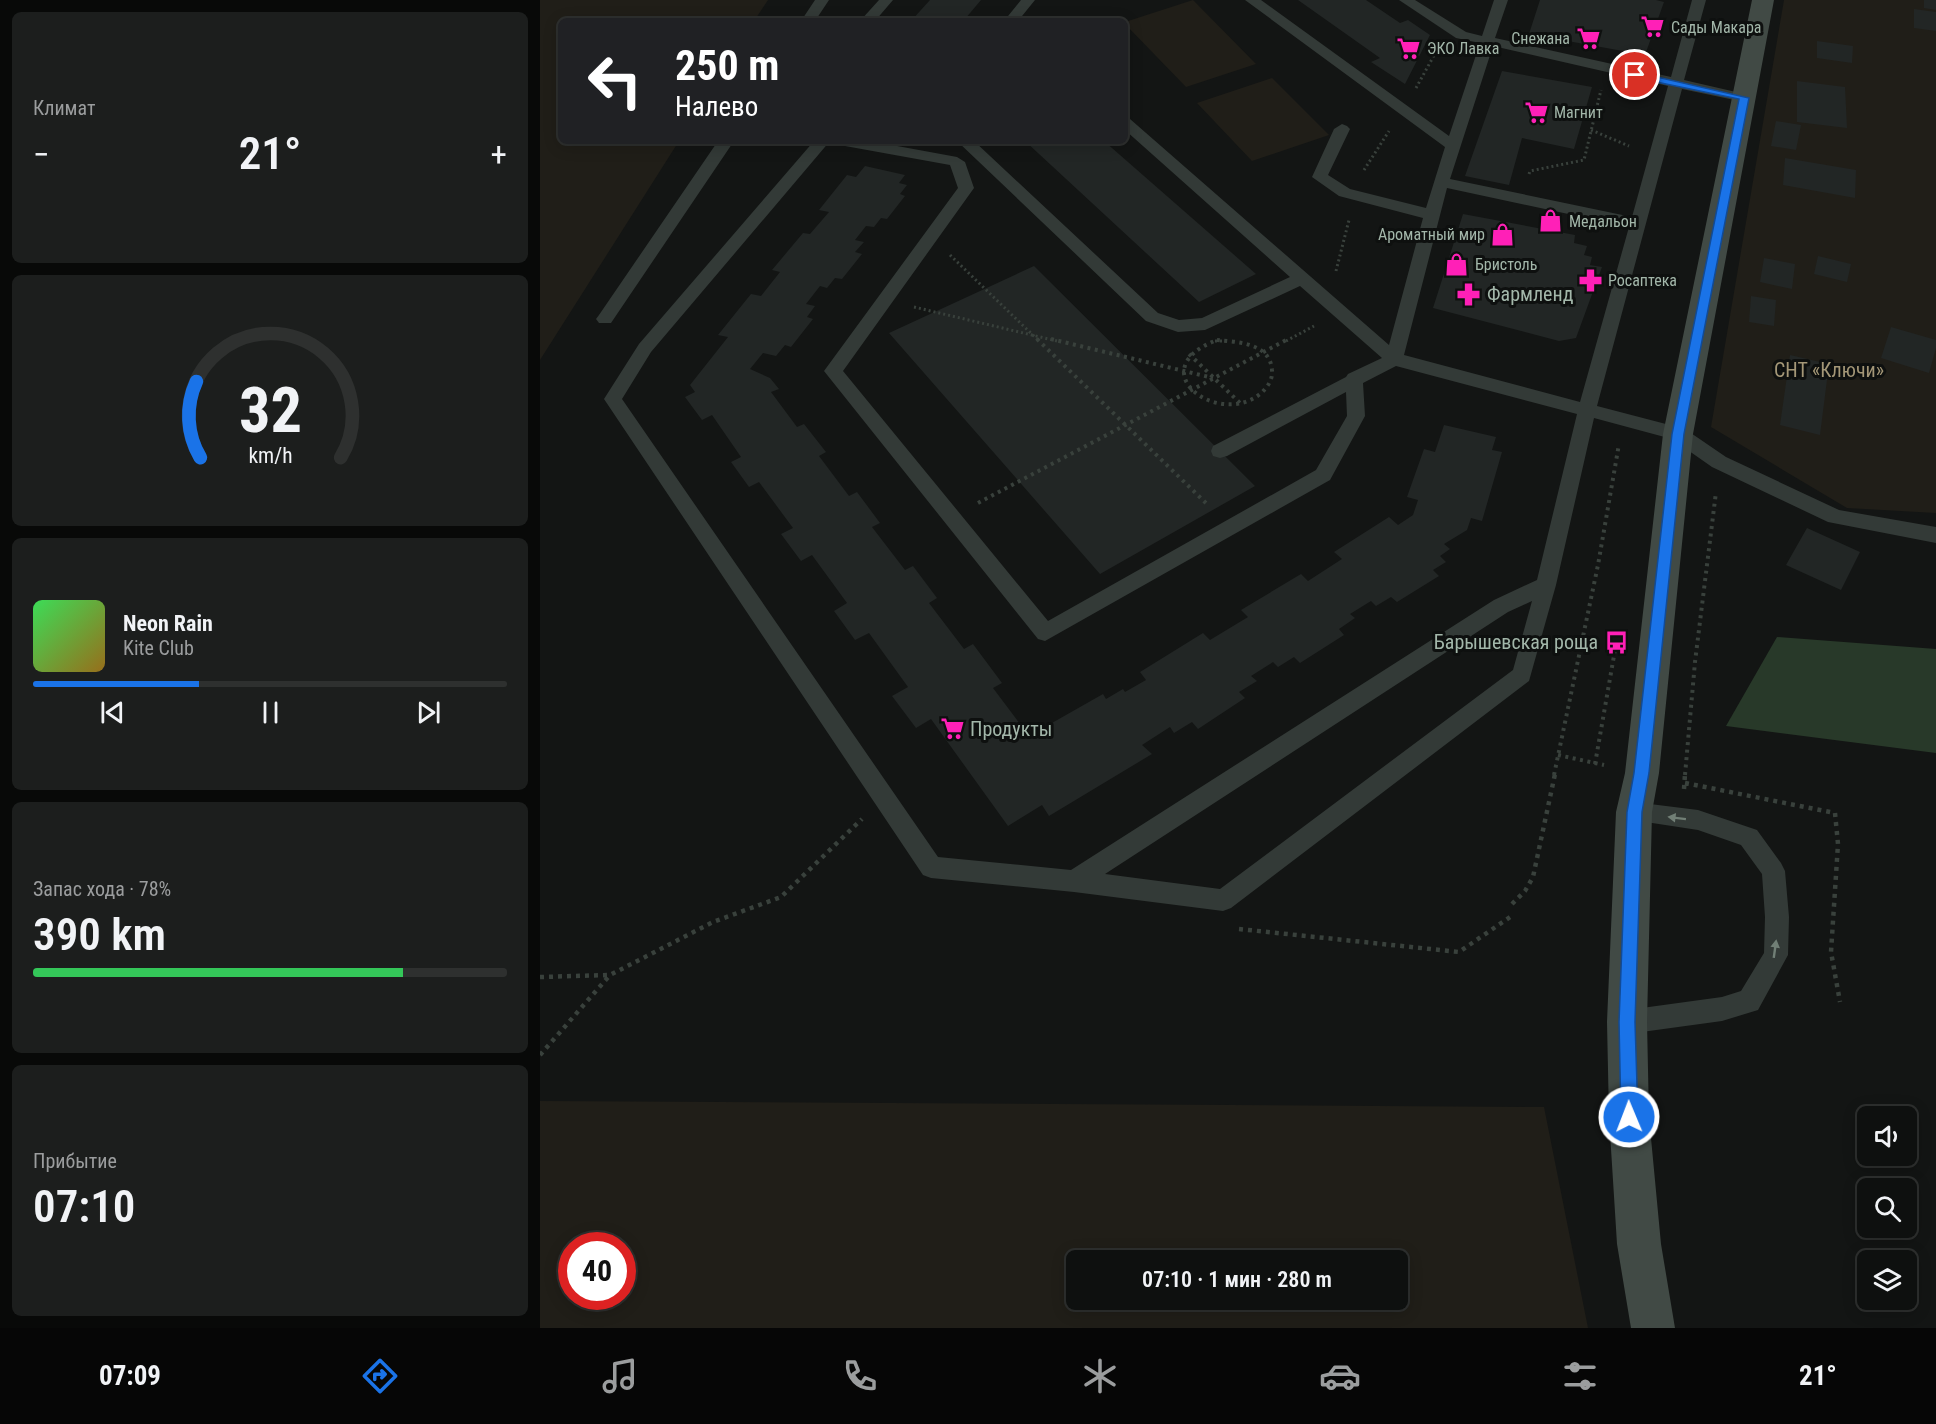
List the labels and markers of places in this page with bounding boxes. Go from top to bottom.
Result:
supermarket icon: Сады Макара [1640,14,1666,40]
place label: Сады Макара [1671,18,1762,37]
supermarket icon: Снежана [1575,25,1601,51]
place label: Снежана [1511,29,1570,48]
supermarket icon: ЭКО Лавка [1396,35,1422,61]
place label: ЭКО Лавка [1427,39,1499,58]
pin [1609,49,1660,100]
supermarket icon: Магнит [1523,99,1549,125]
place label: Магнит [1554,103,1603,122]
shop icon: Медальон [1538,208,1564,234]
place label: Медальон [1569,212,1637,231]
shop icon: Ароматный мир [1490,221,1516,247]
place label: Ароматный мир [1378,225,1485,244]
shop icon: Бристоль [1444,251,1470,277]
place label: Бристоль [1475,255,1537,274]
pharmacy icon: Росаптека [1577,267,1603,293]
place label: Росаптека [1608,271,1677,290]
pharmacy icon: Фармленд [1456,281,1482,307]
place label: Фармленд [1487,282,1574,306]
bus stop icon: Барышевская роща [1603,629,1629,655]
place label: Барышевская роща [1434,630,1598,654]
supermarket icon: Продукты [939,716,965,742]
place label: Продукты [970,717,1052,741]

